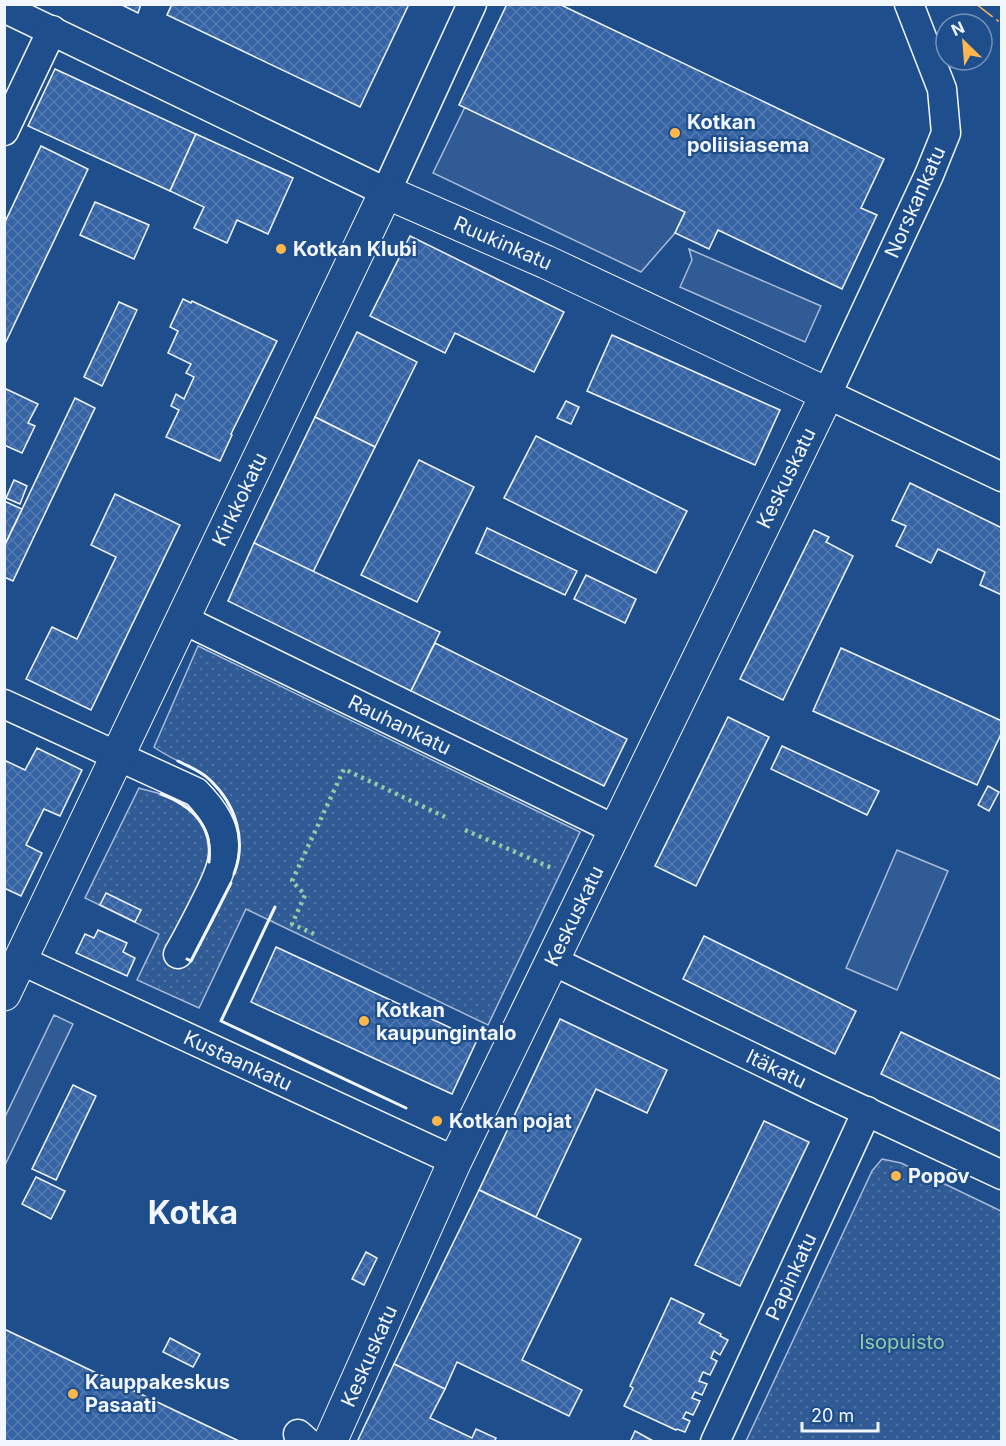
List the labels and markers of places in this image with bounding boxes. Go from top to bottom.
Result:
place label: Kotkan poliisiasema [687,110,809,157]
marker: Kotkan poliisiasema [668,126,682,140]
place label: Kotkan Klubi [293,237,417,261]
marker: Kotkan Klubi [274,242,288,256]
place label: Kotkan kaupungintalo [376,998,516,1045]
marker: Kotkan kaupungintalo [357,1014,371,1028]
place label: Kotkan pojat [449,1109,572,1133]
marker: Kotkan pojat [430,1114,444,1128]
place label: Popov [908,1164,970,1188]
marker: Popov [889,1169,903,1183]
place label: Kauppakeskus Pasaati [85,1370,230,1417]
marker: Kauppakeskus Pasaati [66,1387,80,1401]

